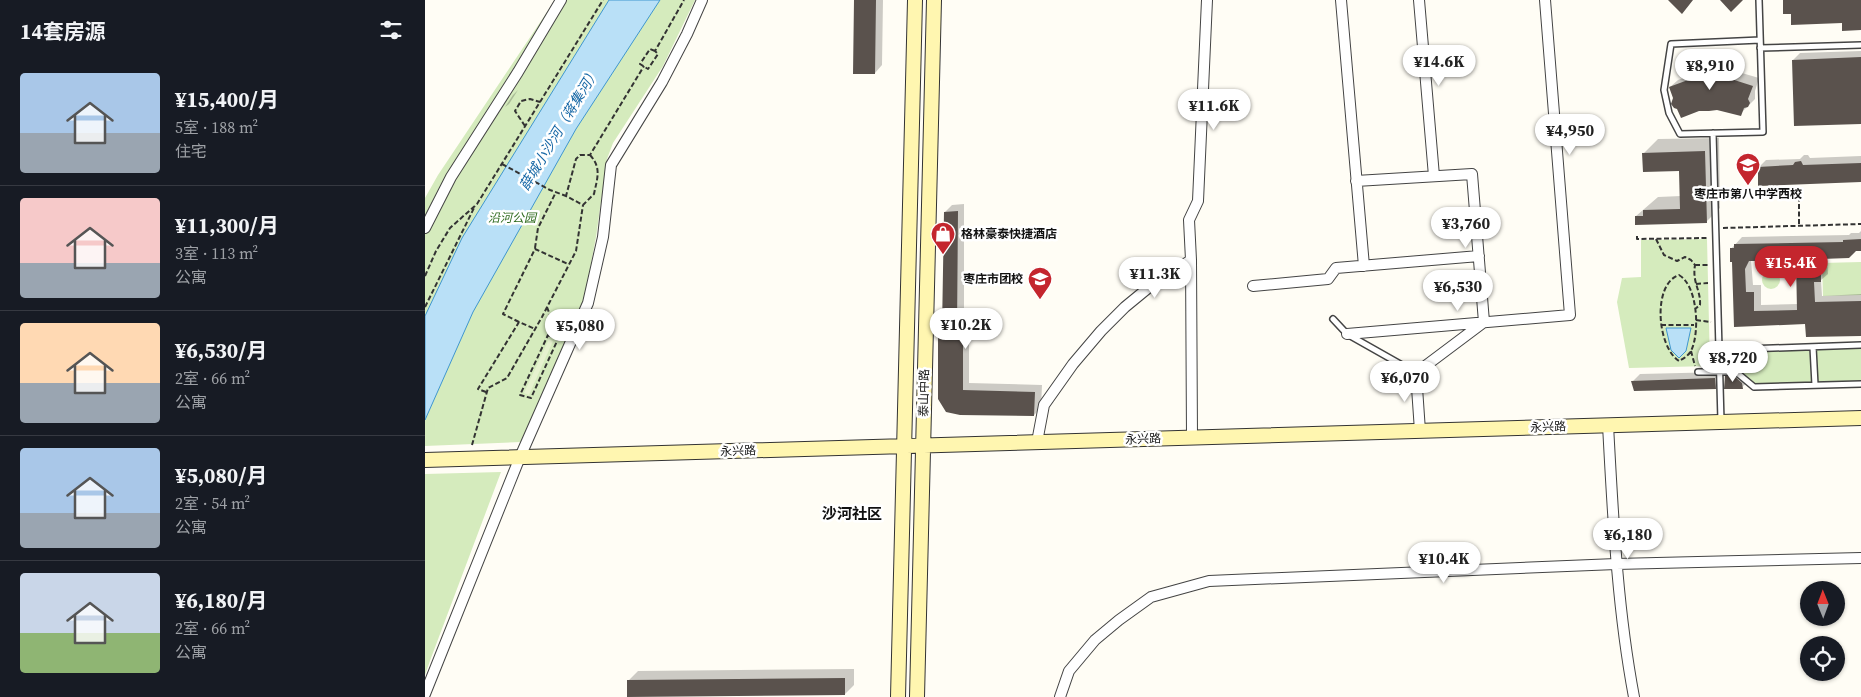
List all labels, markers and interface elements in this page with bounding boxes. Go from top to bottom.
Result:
icon: filters [377,16,405,44]
text: 14套房源 [20,17,106,46]
pin: ¥14.6K [1398,44,1480,87]
pin: ¥8,910 [1669,48,1751,91]
text: ¥14.6K [1414,50,1464,72]
text: ¥8,910 [1686,54,1734,76]
water label: 薛城小沙河（蒋集河） [514,64,604,194]
text: ¥15,400/月 [175,85,279,114]
pin: ¥11.6K [1173,88,1255,131]
icon: home [60,93,120,153]
text: ¥11.6K [1189,94,1239,116]
pin: ¥4,950 [1529,114,1611,156]
text: 5室 · 188 m² [175,116,258,138]
text: ¥4,950 [1546,119,1594,141]
text: 住宅 [175,140,207,162]
school or university icon: 枣庄市第八中学西校 [1735,152,1761,186]
place label: 枣庄市第八中学西校 [1694,186,1802,202]
pin: ¥3,760 [1425,206,1507,249]
park label: 沿河公园 [488,210,538,226]
text: ¥11,300/月 [175,211,279,240]
text: ¥3,760 [1442,212,1490,234]
icon: home [60,218,120,278]
shop icon: 格林豪泰快捷酒店 [930,221,956,255]
place label: 格林豪泰快捷酒店 [961,226,1057,242]
text: 3室 · 113 m² [175,242,258,264]
pin: ¥15.4K [1750,246,1832,288]
text: ¥15.4K [1766,251,1816,273]
pin: ¥11.3K [1114,256,1196,299]
text: ¥11.3K [1130,262,1180,284]
text: 公寓 [175,266,207,288]
school or university icon: 枣庄市团校 [1027,266,1053,300]
pin: ¥6,530 [1417,270,1499,312]
place label: 枣庄市团校 [963,271,1023,287]
text: ¥6,530 [1434,275,1482,297]
pin: ¥5,080 [539,308,621,351]
pin: ¥10.2K [925,308,1007,350]
text: ¥10.2K [941,313,991,335]
text: ¥5,080 [556,314,604,336]
text: ¥6,530/月 [175,336,267,365]
pin: ¥8,720 [1692,340,1774,383]
icon: home [60,343,120,403]
text: ¥8,720 [1709,346,1757,368]
pin: ¥6,070 [1364,360,1446,403]
text: ¥6,070 [1381,366,1429,388]
text: 2室 · 66 m² [175,367,250,389]
street label: 泰山中路 [916,369,932,417]
text: 公寓 [175,391,207,413]
street label: 永兴路 [1530,418,1566,436]
street label: 永兴路 [1125,430,1161,448]
street label: 永兴路 [720,442,756,460]
text: ¥5,080/月 [175,461,267,490]
icon: home [60,468,120,528]
text: 2室 · 54 m² [175,492,250,514]
district label: 沙河社区 [822,503,882,524]
text: 公寓 [175,516,207,538]
pin: ¥6,180 [1587,518,1669,560]
text: ¥6,180 [1604,523,1652,545]
pin: ¥10.4K [1403,542,1485,584]
text: ¥10.4K [1419,547,1469,569]
north arrow [1800,581,1845,626]
map controls [1800,581,1845,681]
text: ¥6,180/月 [175,586,267,615]
icon: home [60,593,120,653]
text: 2室 · 66 m² [175,617,250,639]
button: locate [1800,636,1845,681]
text: 公寓 [175,641,207,663]

